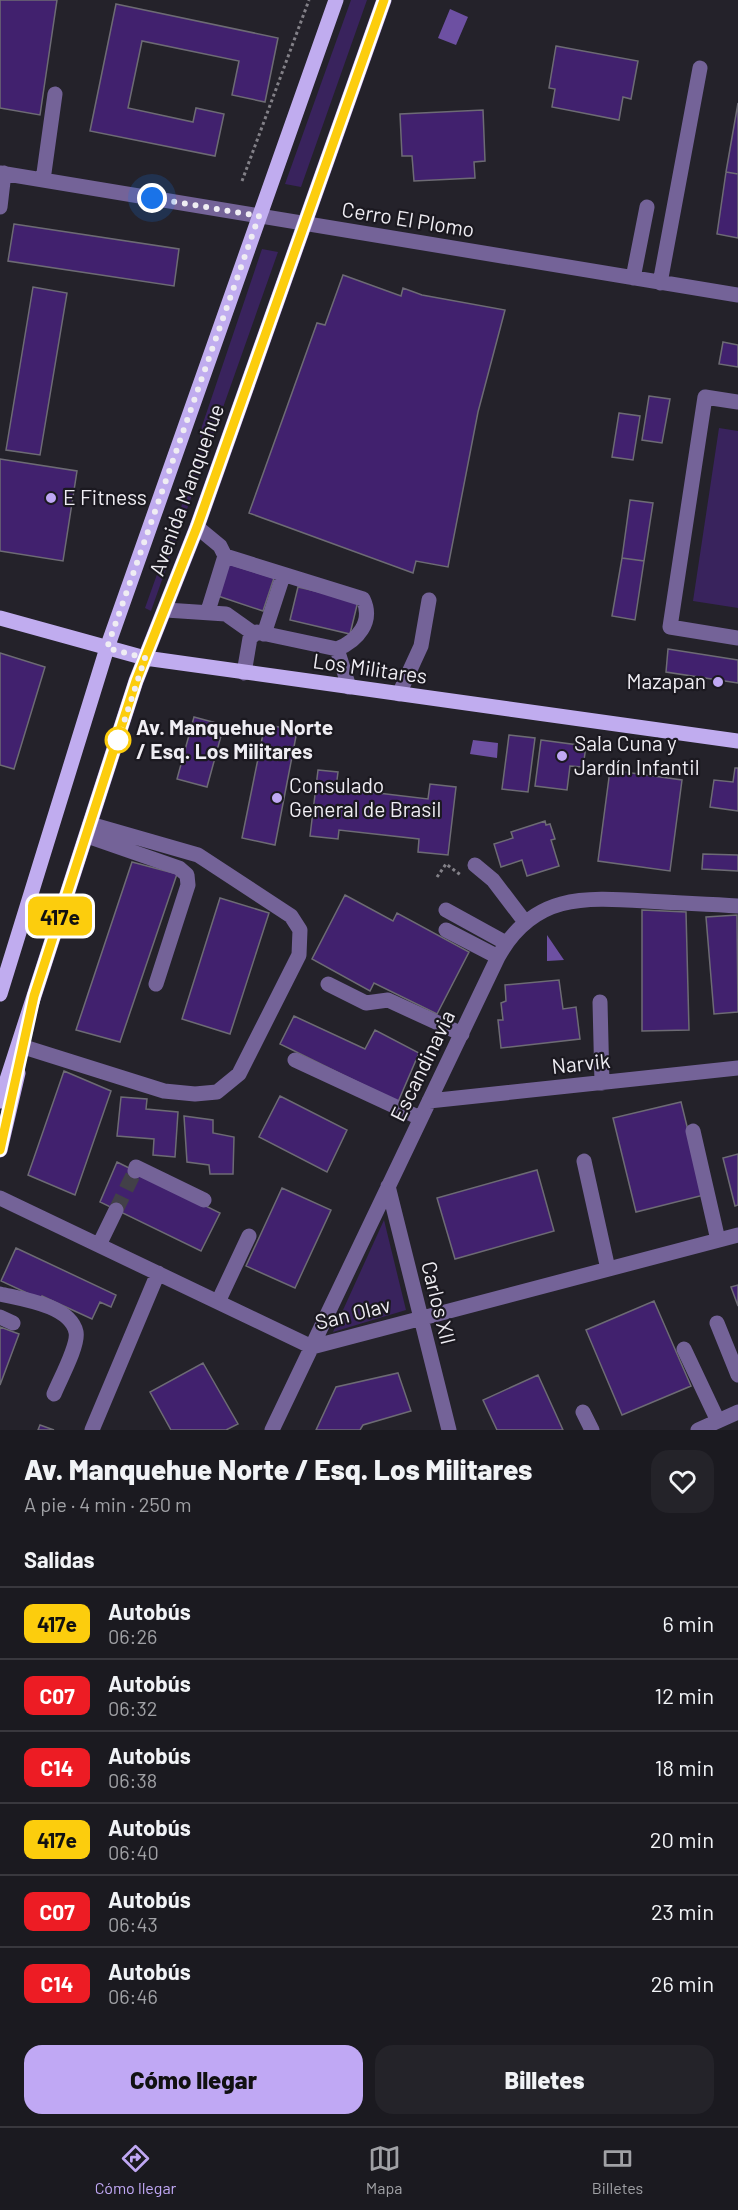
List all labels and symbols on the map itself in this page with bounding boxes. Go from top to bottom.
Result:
your location [137,183,167,213]
street label: Cerro El Plomo [340,196,476,241]
street label: Avenida Manquehue [143,400,228,579]
place label: E Fitness [63,484,147,509]
marker: E Fitness [44,491,58,505]
street label: Los Militares [311,647,429,688]
place label: Mazapan [627,668,706,693]
marker: Mazapan [711,675,725,689]
place label: Av. Manquehue Norte / Esq. Los Militares [136,714,333,763]
marker: Av. Manquehue Norte / Esq. Los Militares [105,727,131,753]
place label: Sala Cuna y Jardín Infantil [574,730,700,779]
marker: Sala Cuna y Jardín Infantil [555,749,569,763]
place label: Consulado General de Brasil [289,772,441,821]
marker: Consulado General de Brasil [270,791,284,805]
line badge: 417e [18,896,102,936]
street label: Escandinavia [384,1006,459,1125]
street label: Narvik [550,1047,611,1078]
street label: Carlos XII [417,1258,462,1347]
street label: San Olav [312,1291,393,1334]

